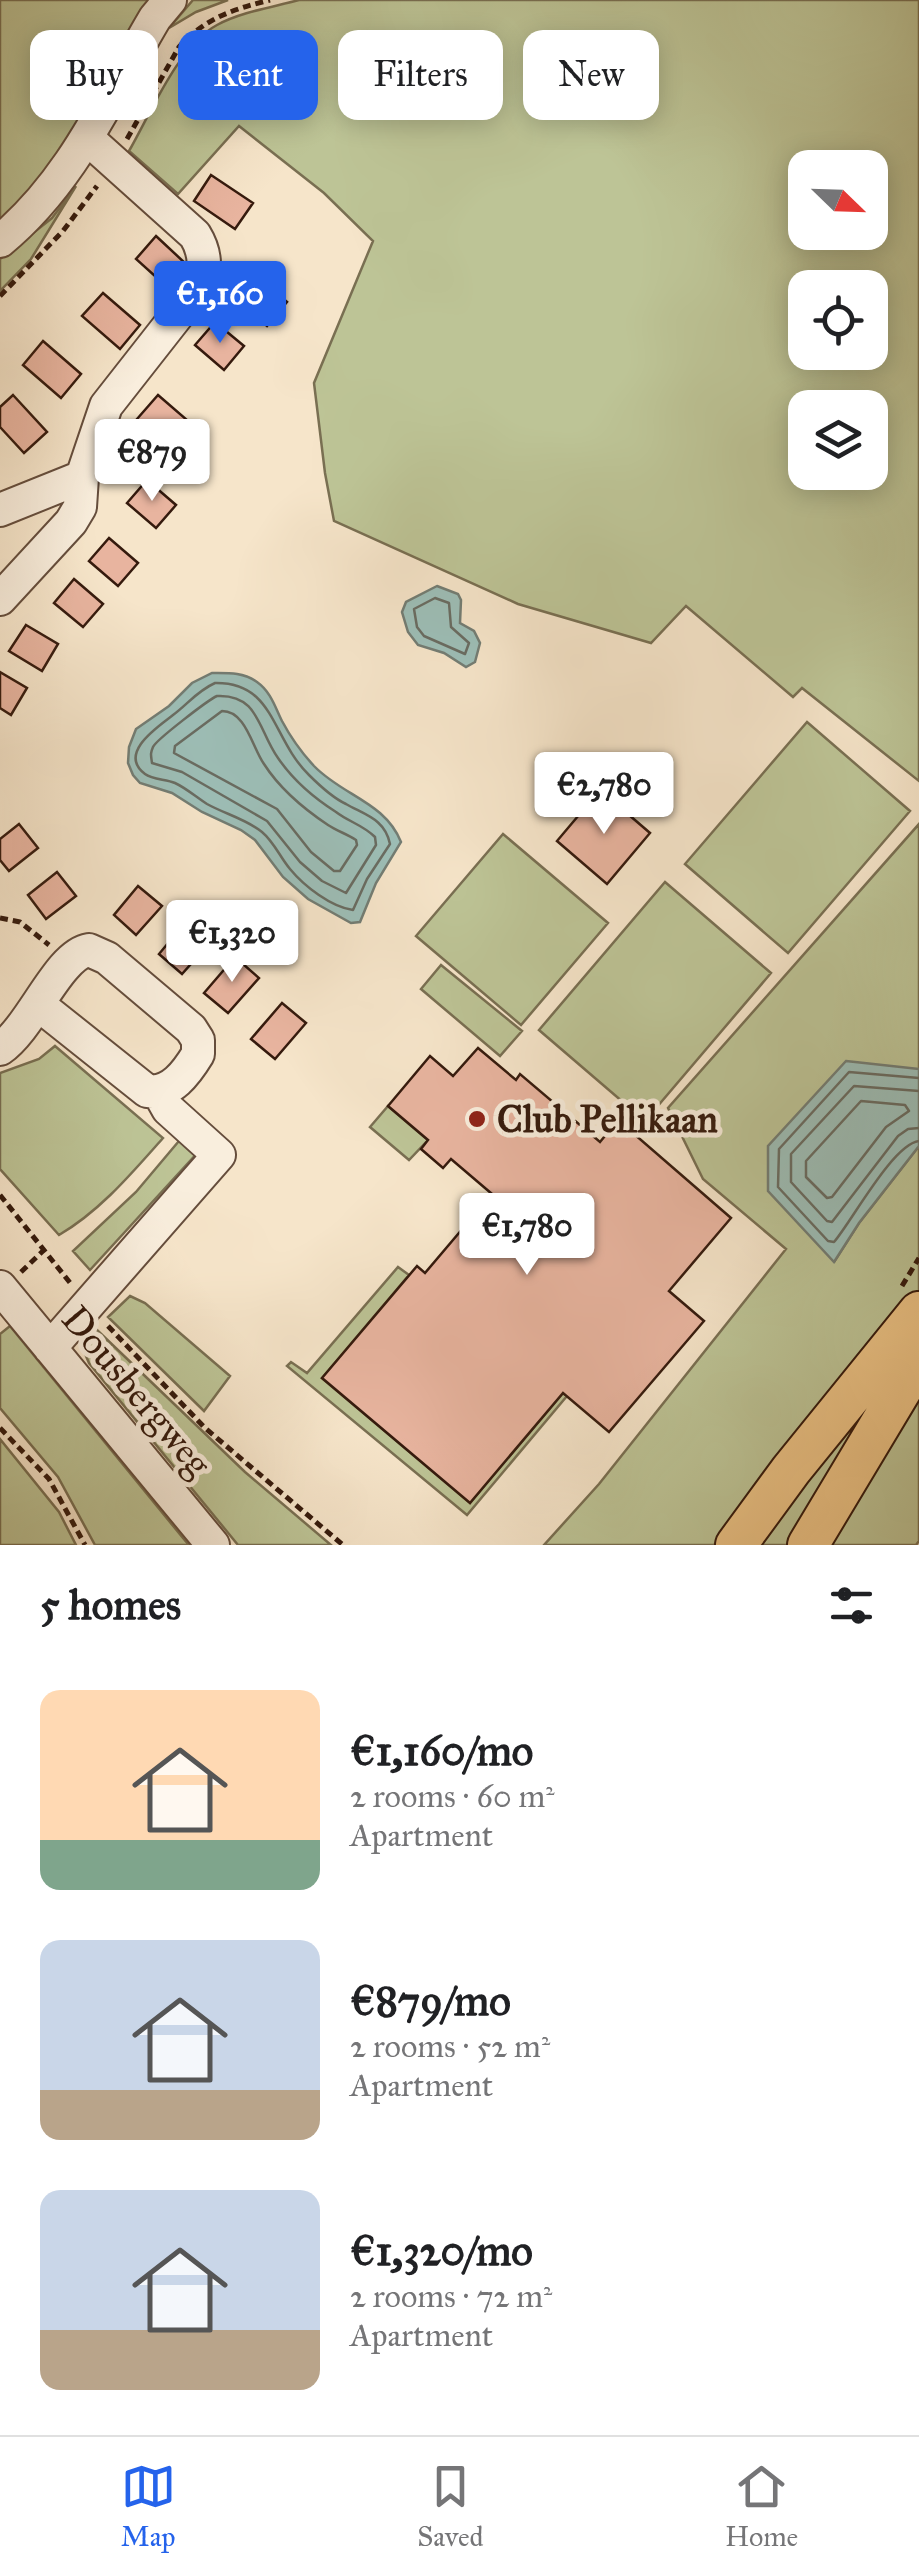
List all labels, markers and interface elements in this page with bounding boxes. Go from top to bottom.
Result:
chip: Buy [30,30,158,120]
chip: Rent [178,30,318,120]
chip: Filters [338,30,503,120]
chip: New [523,30,659,120]
north arrow [788,150,888,250]
map controls [788,150,888,490]
pin: €1,160 [139,261,301,346]
button: locate [788,270,888,370]
text: €1,160 [176,274,264,313]
button: layers [788,390,888,490]
pin: €879 [93,419,211,504]
text: €879 [117,432,187,471]
pin: €2,780 [523,752,685,837]
text: €2,780 [557,765,652,804]
pin: €1,320 [151,900,313,985]
text: €1,320 [188,913,276,952]
place label: Club Pellikaan [497,1096,718,1142]
marker: Club Pellikaan [466,1108,488,1130]
pin: €1,780 [446,1193,608,1278]
text: €1,780 [481,1206,573,1245]
street label: Dousbergweg [52,1296,222,1486]
icon: filters [824,1578,879,1633]
text: 5 homes [40,1579,181,1631]
text: €1,160/mo [350,1725,533,1777]
icon: home [120,1730,240,1850]
text: 2 rooms · 60 m² [350,1777,555,1816]
text: Apartment [350,1816,493,1855]
text: €879/mo [350,1975,511,2027]
icon: home [120,1980,240,2100]
text: 2 rooms · 52 m² [350,2027,550,2066]
text: Apartment [350,2066,493,2105]
text: €1,320/mo [350,2225,533,2277]
icon: home [120,2230,240,2350]
text: 2 rooms · 72 m² [350,2277,552,2316]
text: Apartment [350,2316,493,2355]
tab: Map [121,2459,176,2554]
tab: Saved [417,2459,484,2554]
tab: Home [725,2459,798,2554]

